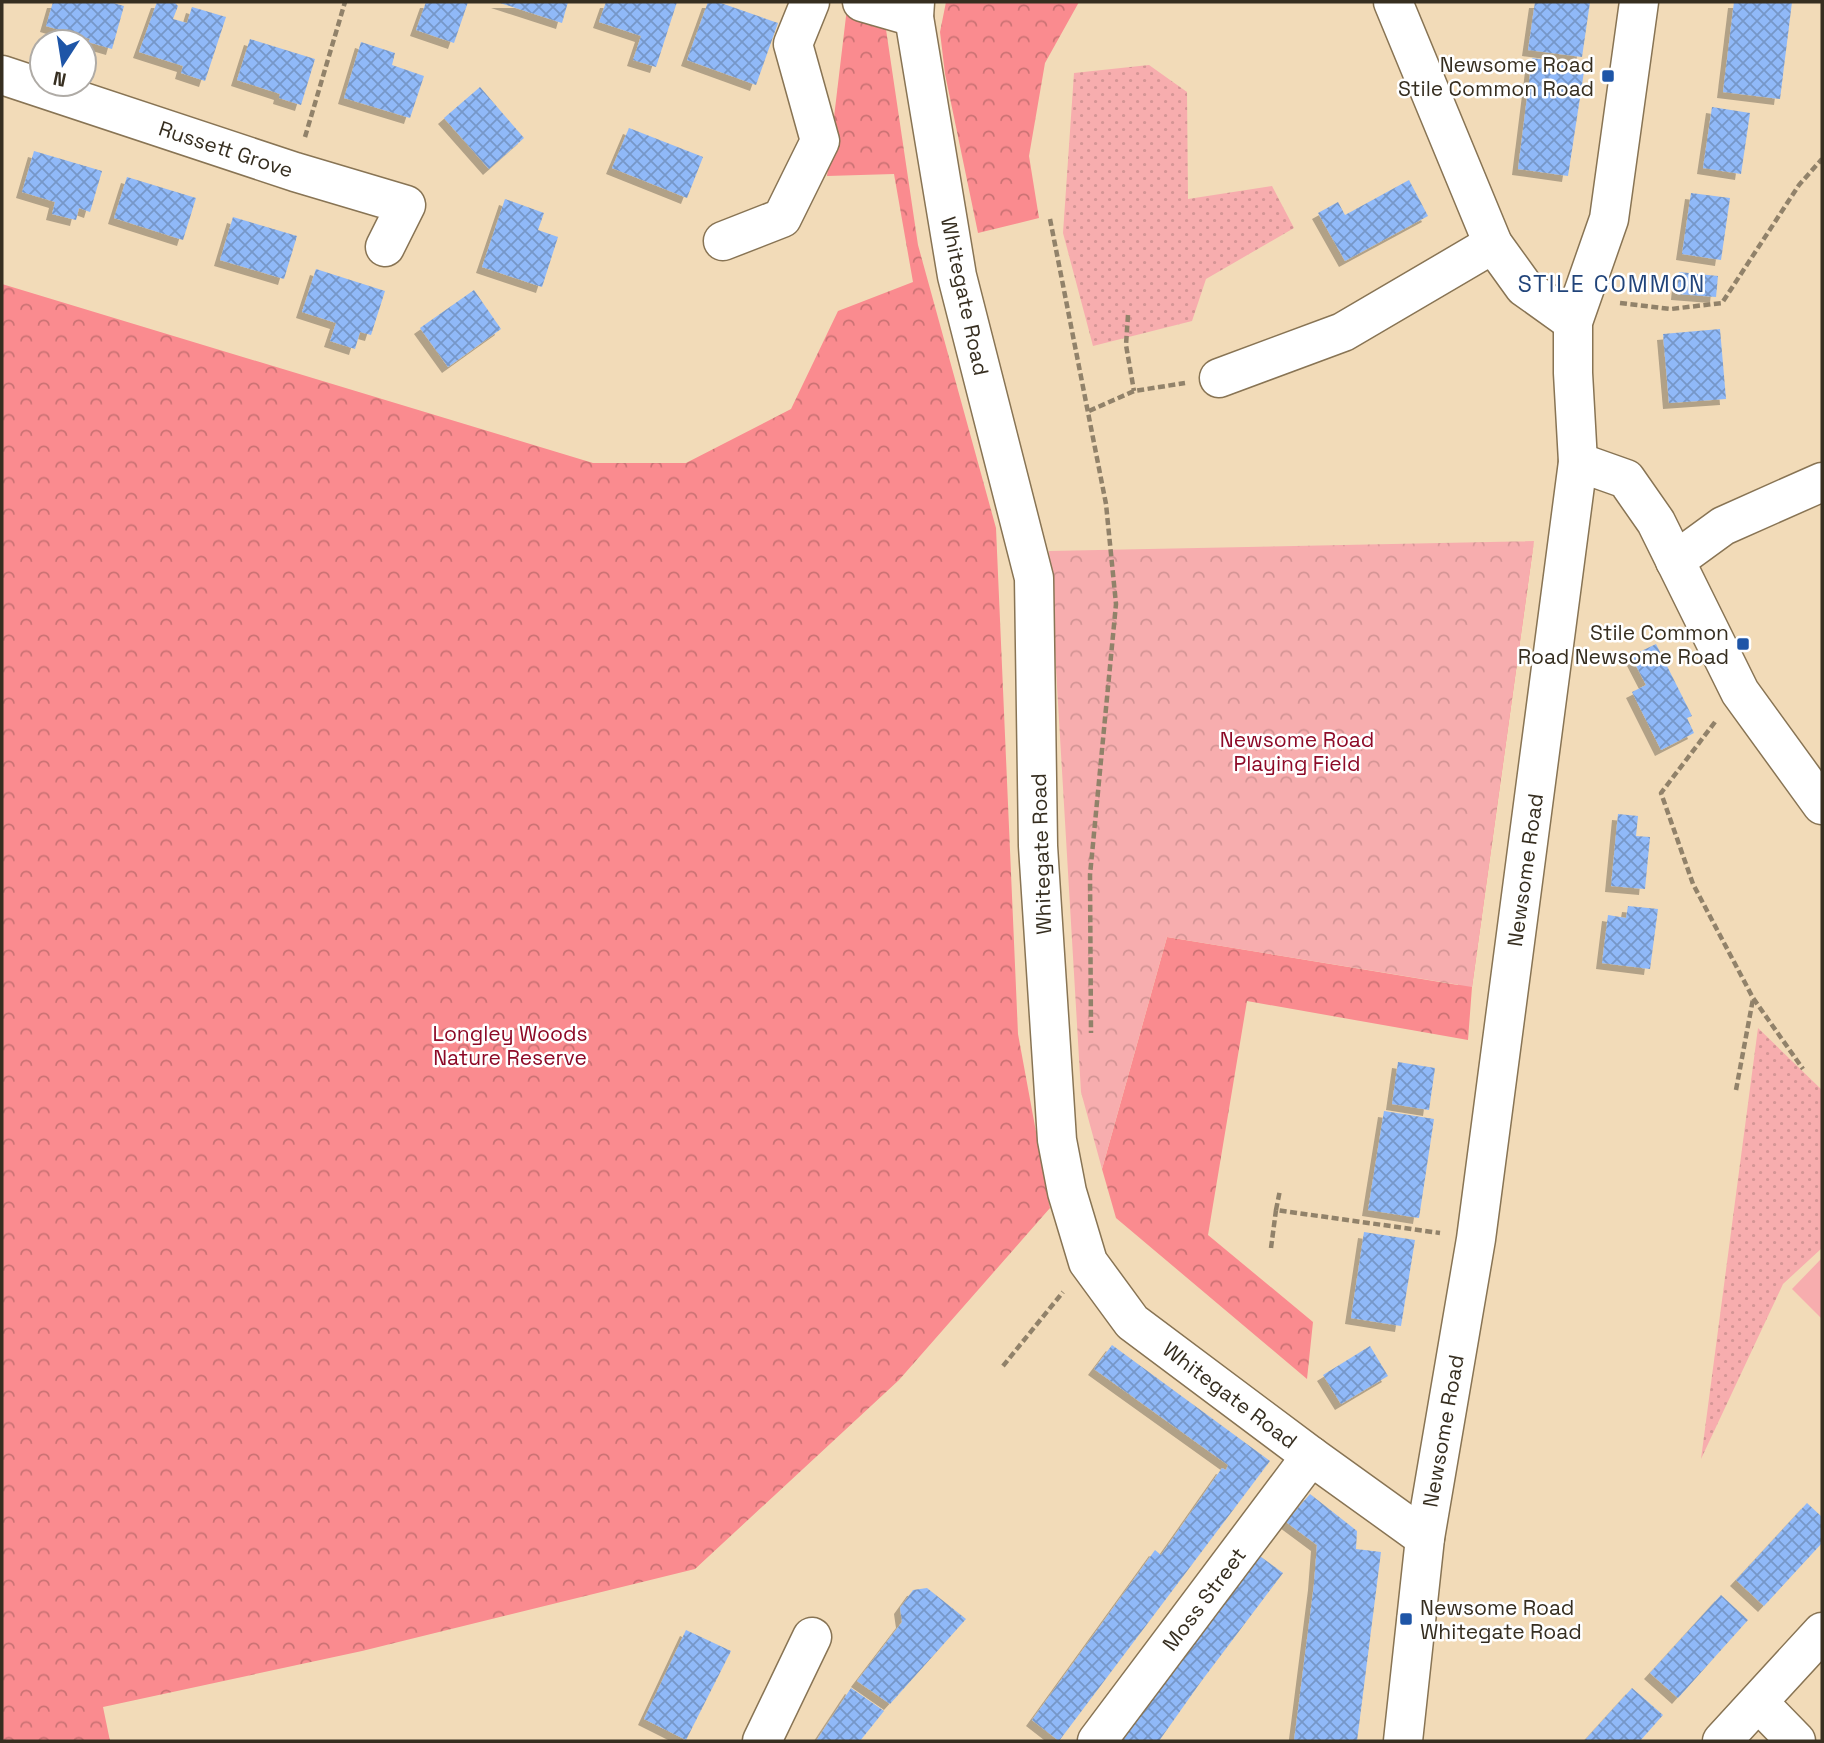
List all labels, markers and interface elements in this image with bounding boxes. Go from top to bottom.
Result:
north arrow [28,28,98,98]
place label: Newsome Road Stile Common Road [1398,51,1594,102]
text: N [51,66,68,93]
marker: Newsome Road Stile Common Road [1600,68,1616,84]
street label: Russett Grove [155,115,297,183]
street label: Whitegate Road [935,214,995,378]
district label: STILE COMMON [1518,269,1706,299]
place label: Stile Common Road Newsome Road [1518,619,1729,670]
marker: Stile Common Road Newsome Road [1735,636,1751,652]
park label: Newsome Road Playing Field [1220,726,1374,777]
street label: Whitegate Road [1025,773,1057,935]
street label: Newsome Road [1501,792,1549,948]
park label: Longley Woods Nature Reserve [432,1020,588,1071]
street label: Whitegate Road [1157,1336,1303,1454]
street label: Newsome Road [1416,1353,1470,1509]
street label: Moss Street [1156,1542,1252,1656]
place label: Newsome Road Whitegate Road [1420,1594,1582,1645]
marker: Newsome Road Whitegate Road [1398,1611,1414,1627]

